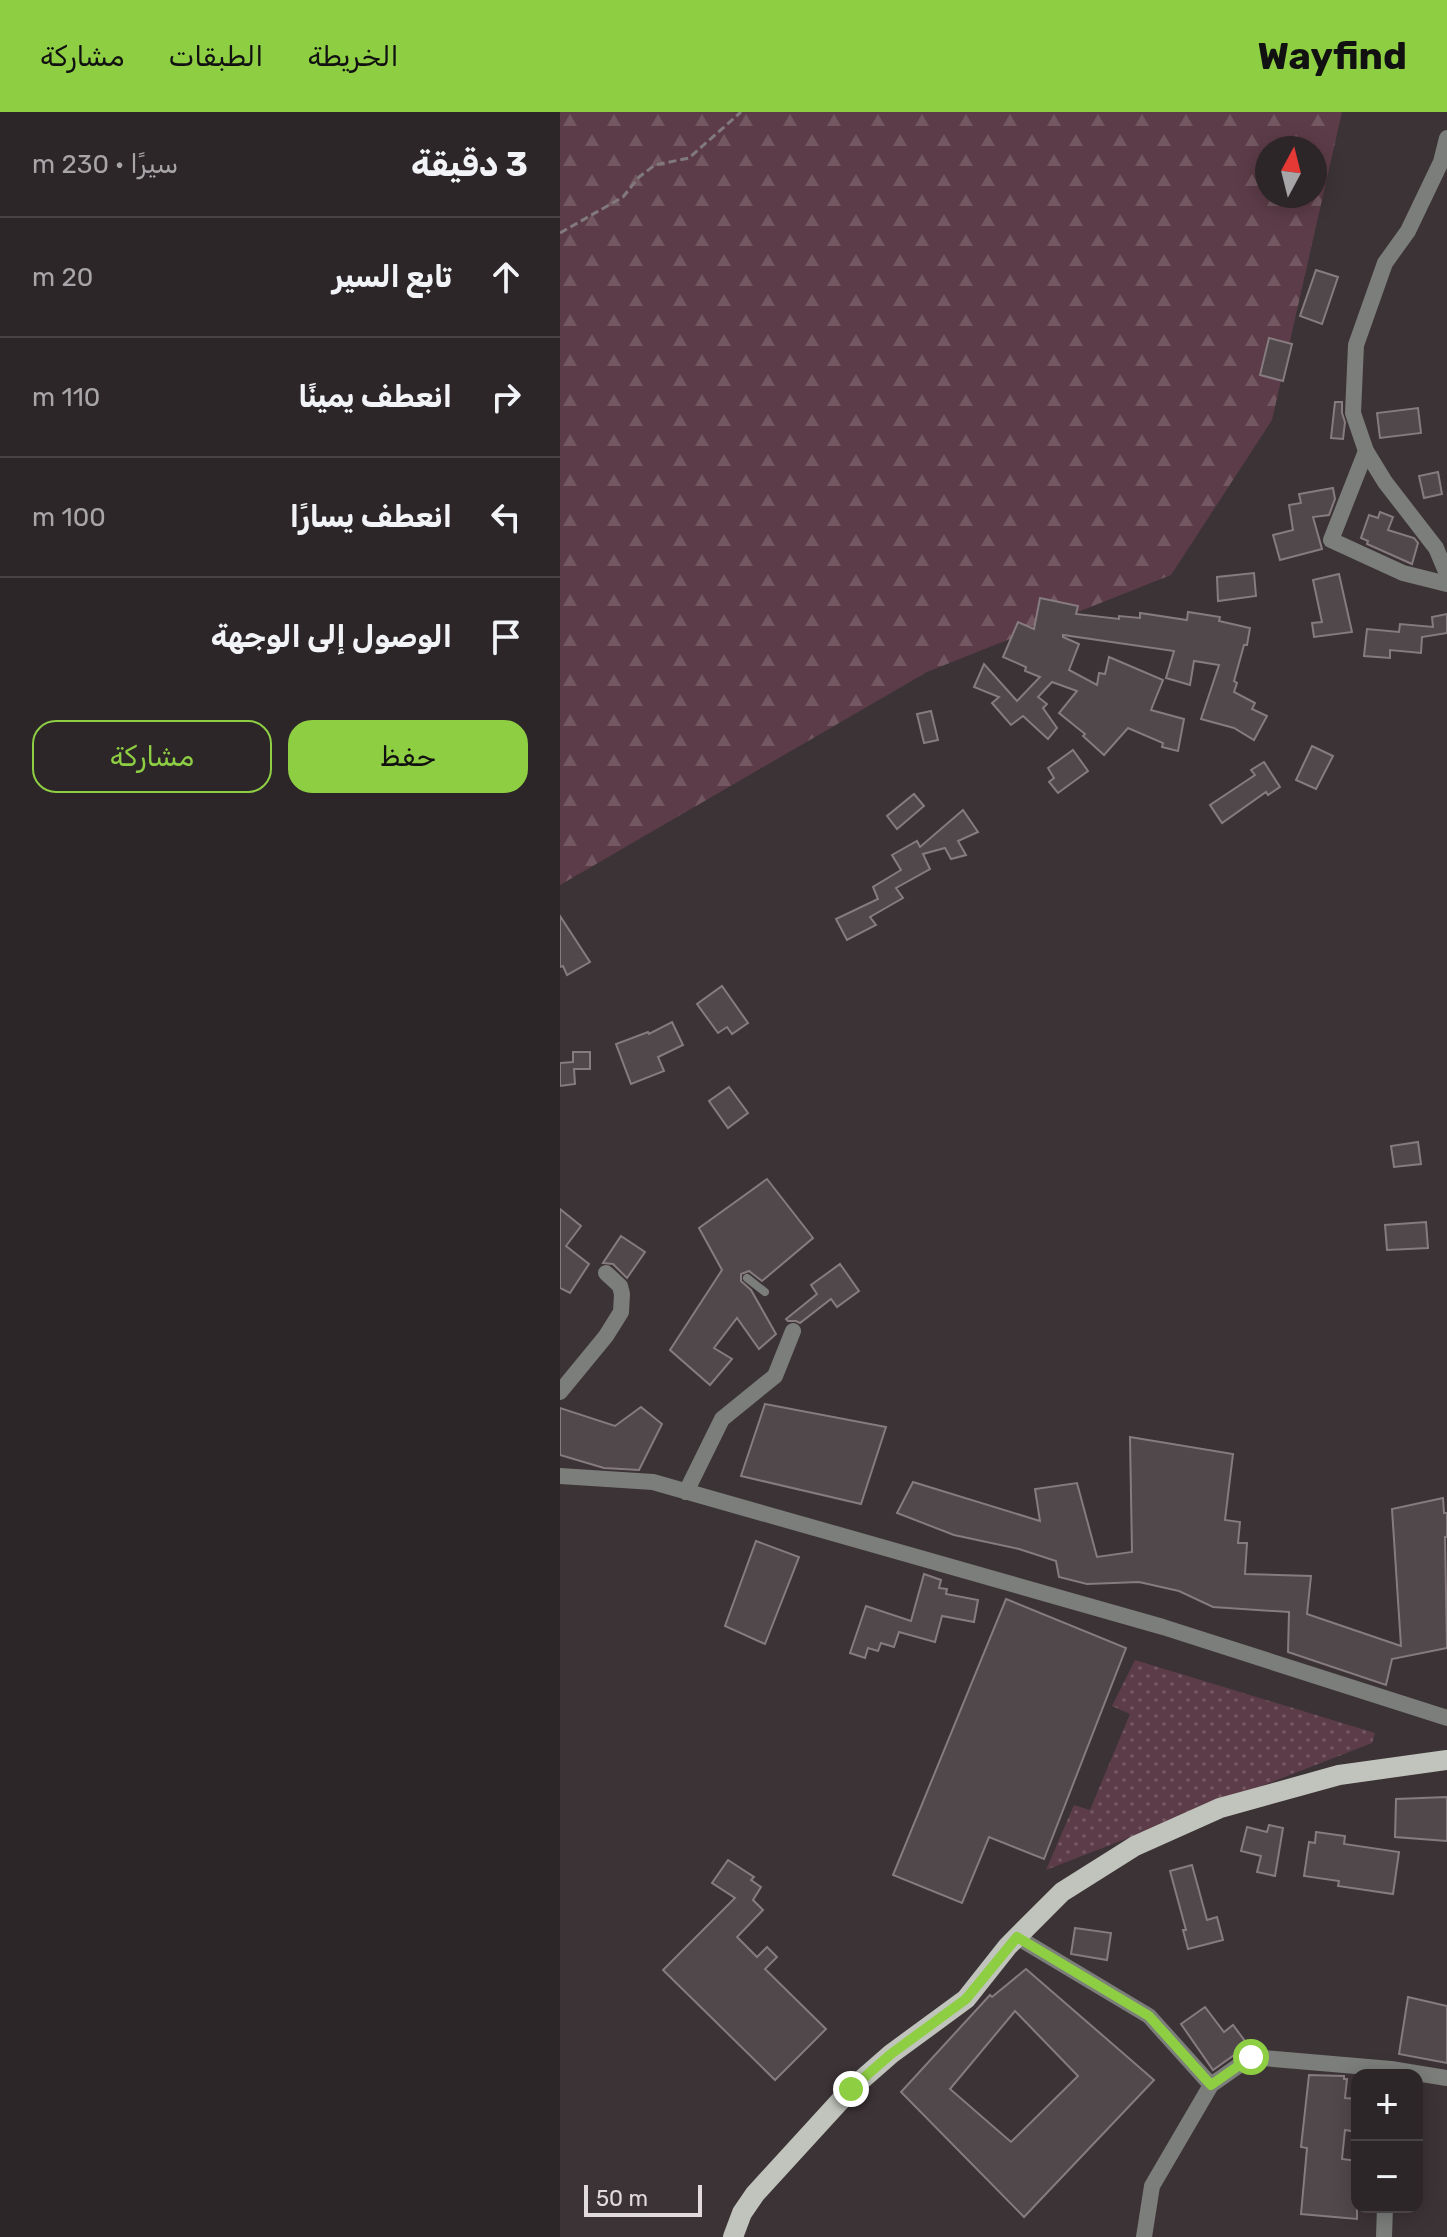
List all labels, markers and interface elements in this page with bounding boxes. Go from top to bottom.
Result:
text: Wayfind [1258,33,1407,79]
text: مشاركة [40,40,124,73]
text: الطبقات [168,40,263,73]
text: الخريطة [307,40,399,73]
north arrow [1255,136,1327,208]
text: 3 دقيقة [411,144,528,185]
text: سيرًا · 230 m [32,149,178,180]
icon: ahead [484,255,528,299]
text: تابع السير [332,259,452,295]
text: 20 m [32,262,93,293]
icon: right [484,375,528,419]
text: انعطف يمينًا [298,379,452,415]
text: 110 m [32,382,100,413]
icon: left [484,495,528,539]
text: انعطف يسارًا [290,499,452,535]
text: 100 m [32,502,106,533]
icon: arrive [484,615,528,659]
text: الوصول إلى الوجهة [211,619,452,655]
button: مشاركة [32,720,272,793]
button: حفظ [288,720,528,793]
route start [1233,2039,1269,2075]
map controls [1351,2069,1423,2213]
button: + [1351,2069,1423,2141]
route end [833,2071,869,2107]
button: − [1351,2141,1423,2213]
scale bar [584,2181,702,2217]
text: 50 m [596,2185,648,2212]

